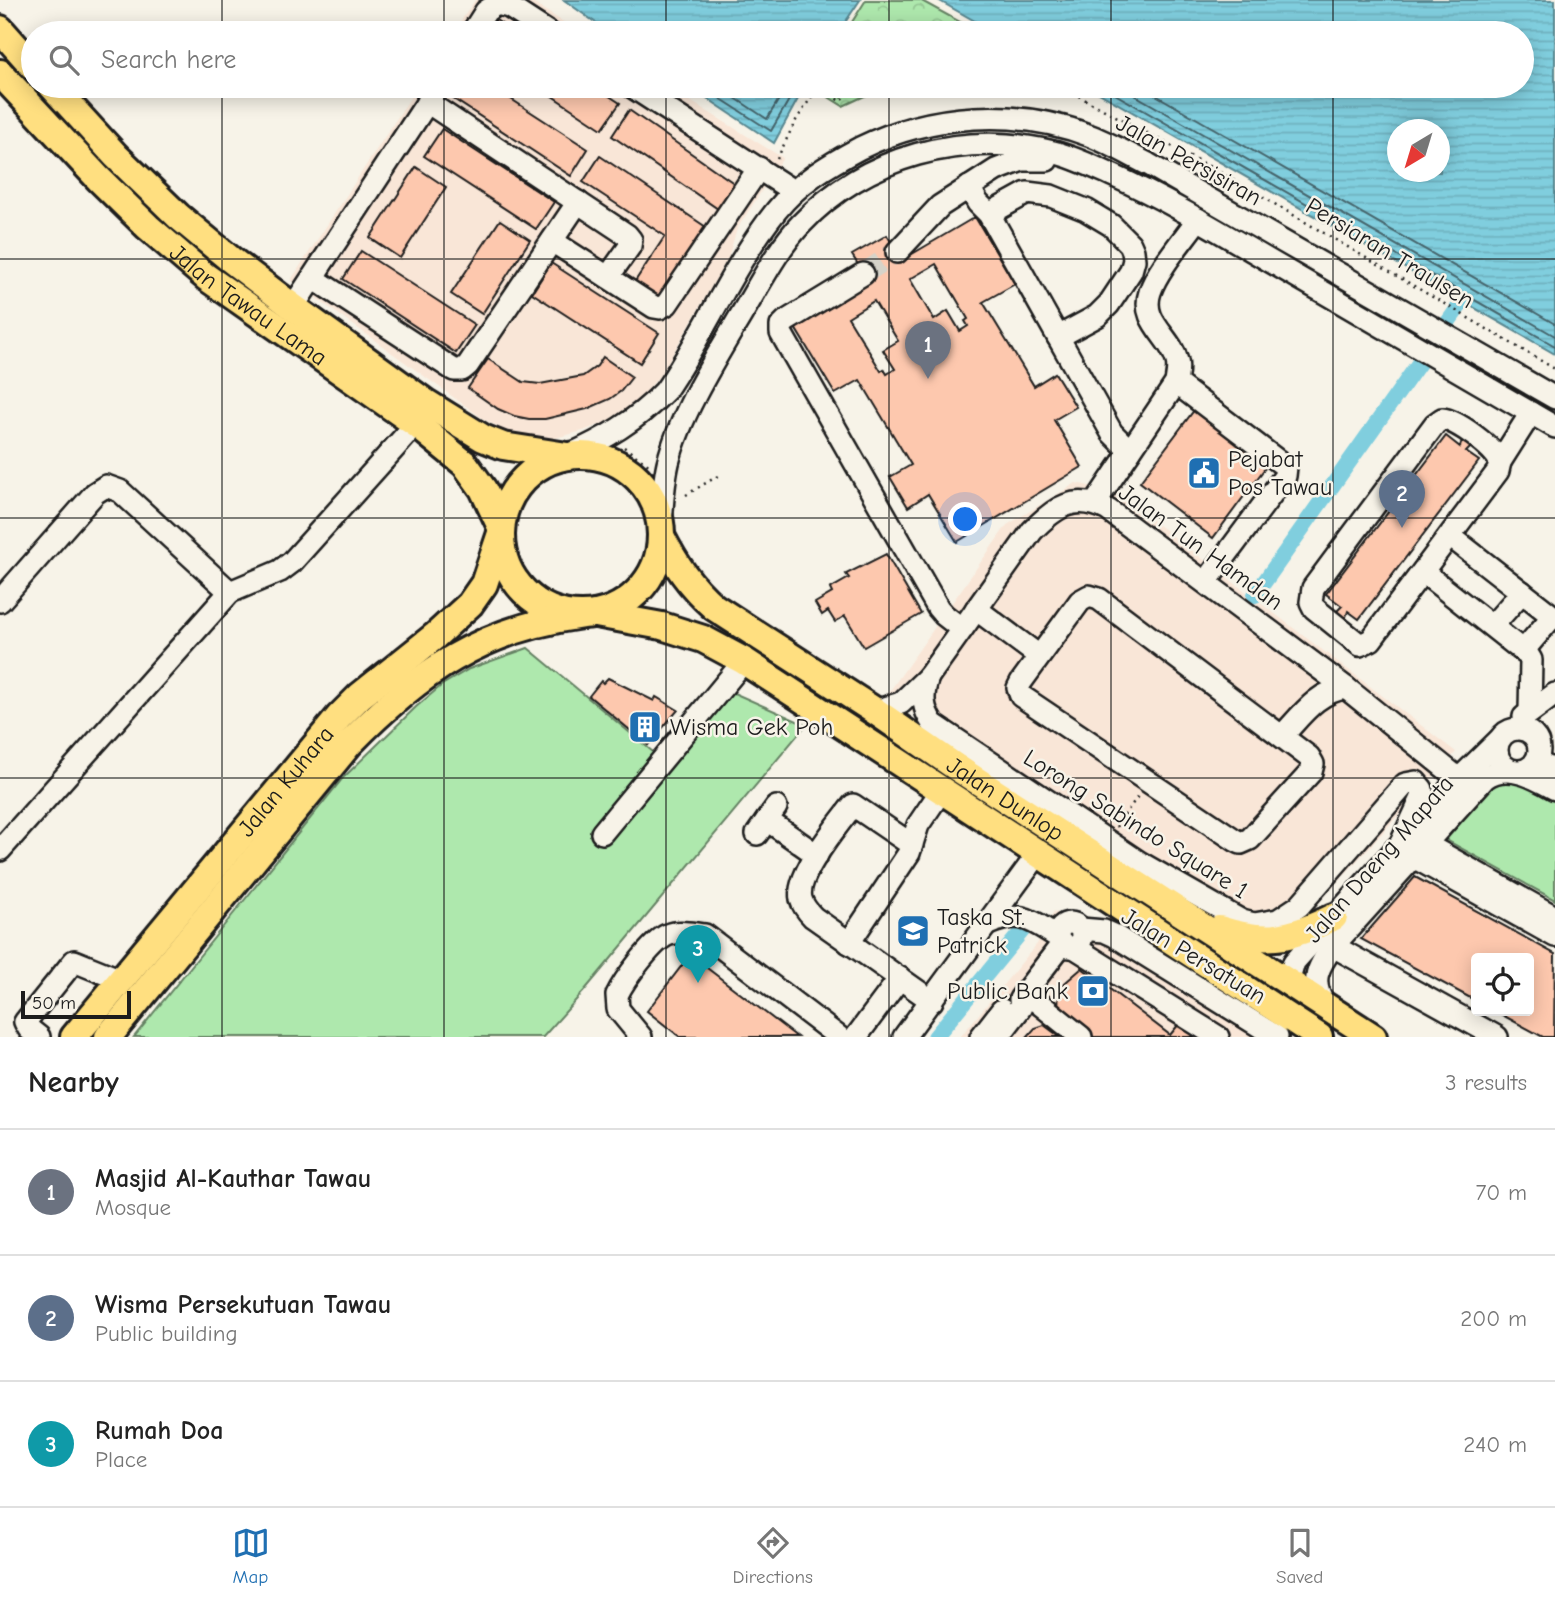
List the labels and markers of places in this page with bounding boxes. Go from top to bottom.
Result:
pin: 1 [905,321,951,379]
place label: Pejabat Pos Tawau [1228,445,1332,501]
public building icon: Pejabat Pos Tawau [1185,454,1223,492]
pin: 2 [1379,470,1425,528]
building icon: Wisma Gek Poh [626,708,664,746]
place label: Wisma Gek Poh [670,713,833,741]
place label: Taska St. Patrick [937,903,1025,959]
school or university icon: Taska St. Patrick [894,912,932,950]
pin: 3 [675,925,721,983]
bank icon: Public Bank [1074,972,1112,1010]
place label: Public Bank [947,977,1068,1005]

